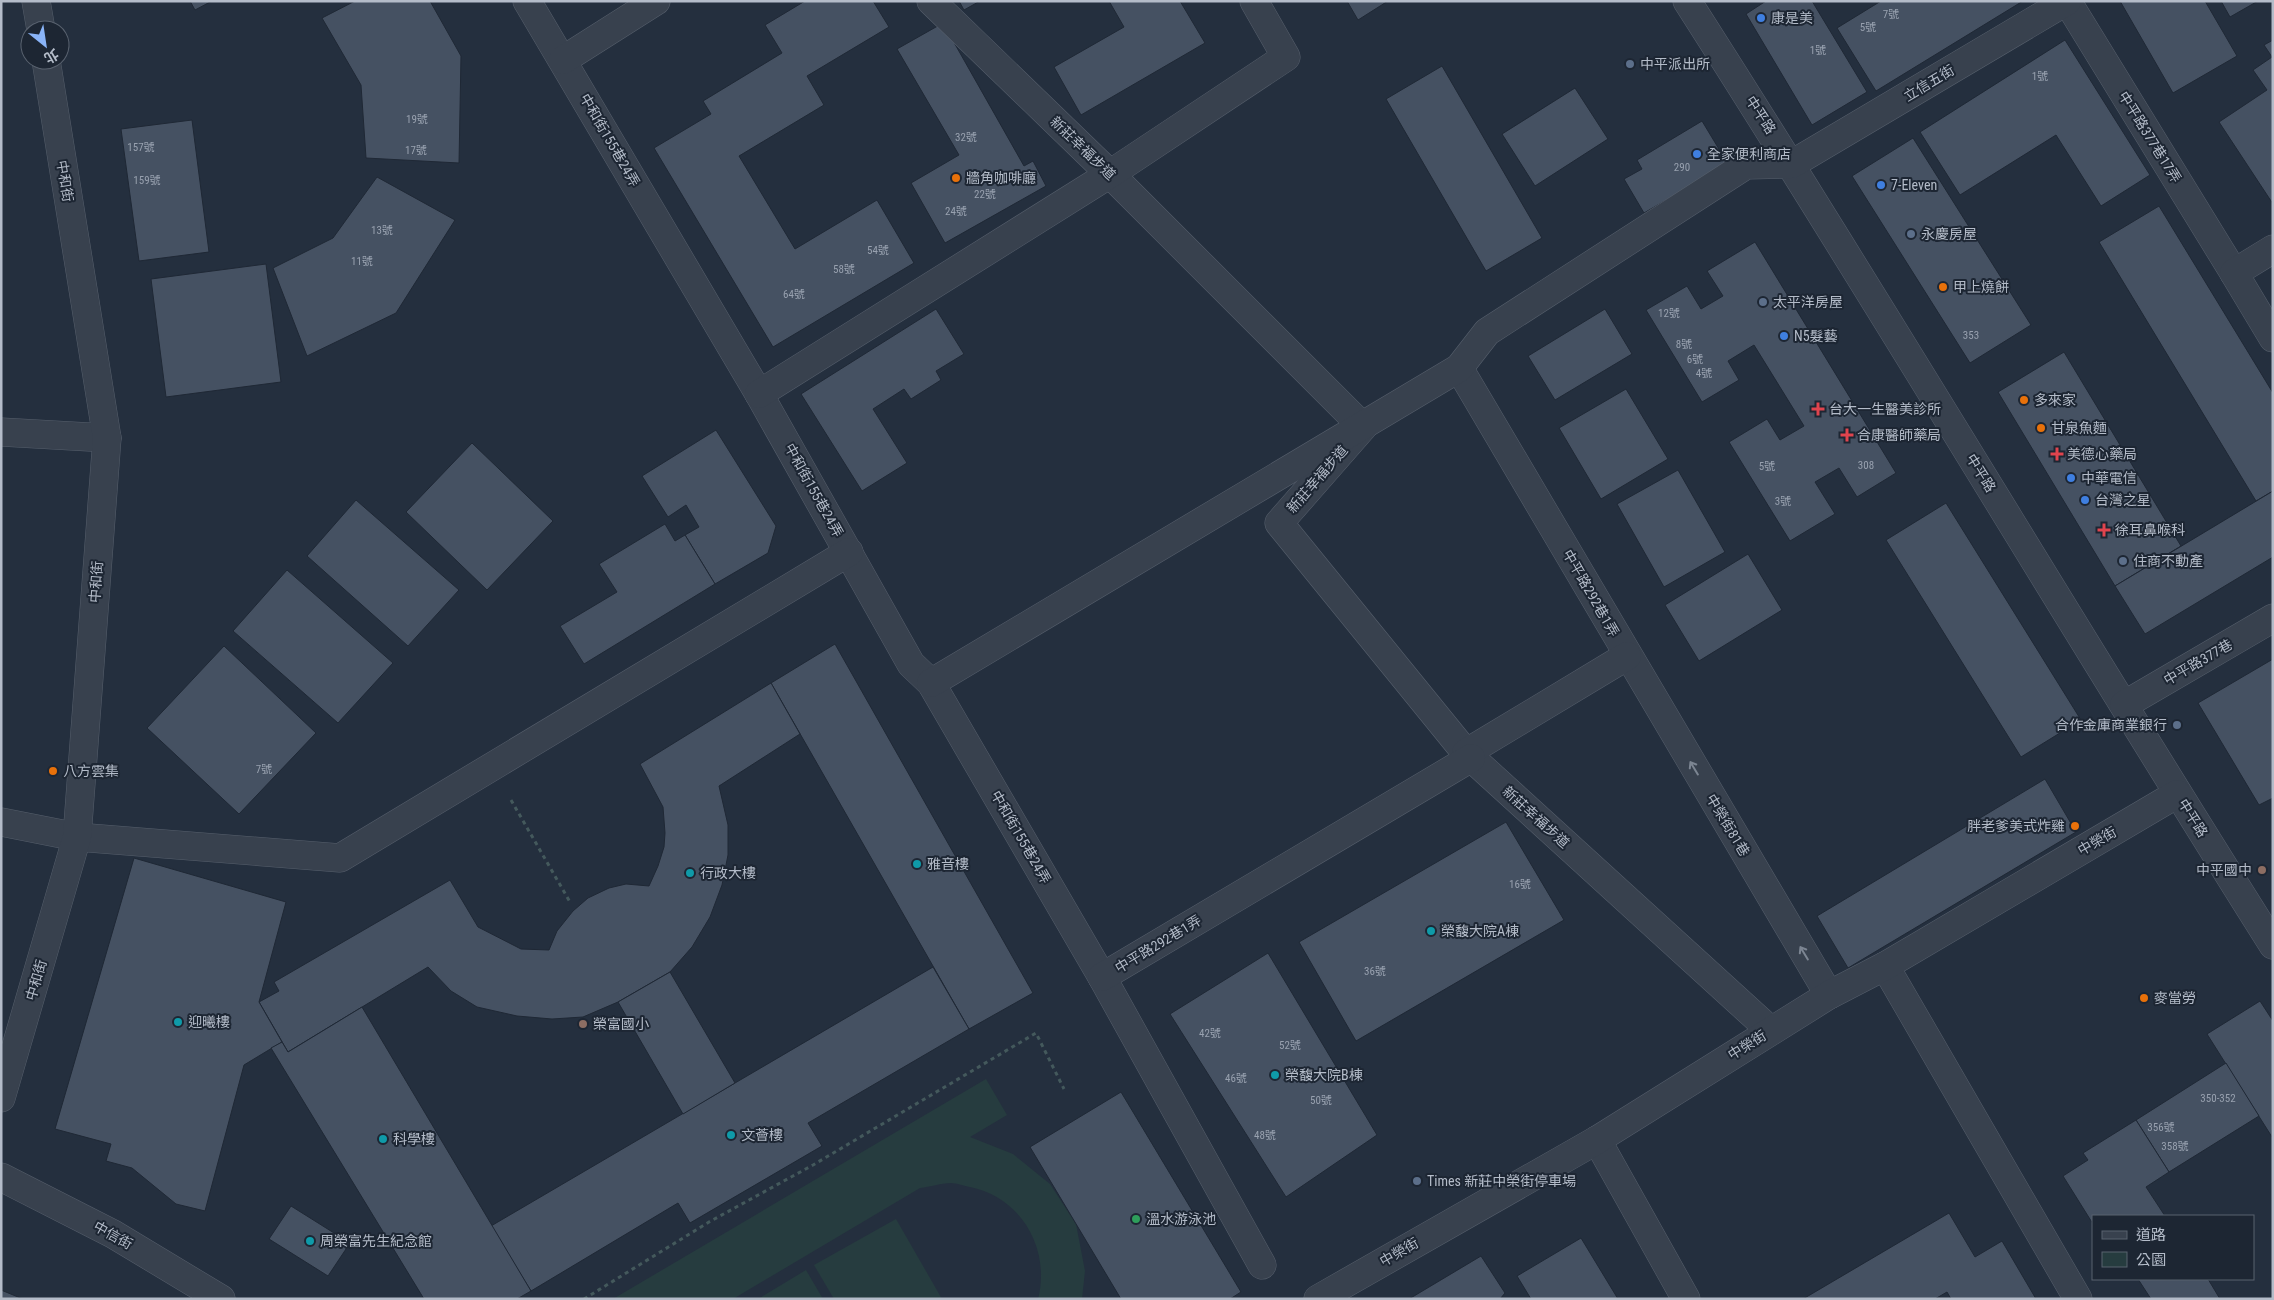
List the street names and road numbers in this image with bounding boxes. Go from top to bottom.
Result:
street label: 立信五街 [1901,62,1957,104]
street label: 中平路377巷17弄 [2116,88,2184,186]
street label: 中和街155巷24弄 [577,91,643,189]
street label: 中平路 [1743,93,1779,137]
street label: 新莊幸福步道 [1047,113,1119,183]
street label: 中和街 [54,159,76,203]
street label: 中和街155巷24弄 [782,440,846,540]
street label: 新莊幸福步道 [1283,442,1351,516]
street label: 中平路 [1963,451,1999,495]
street label: 中平路292巷1弄 [1560,547,1622,639]
street label: 中和街 [87,560,105,604]
street label: 中平路377巷 [2161,636,2235,688]
street label: 新莊幸福步道 [1499,783,1573,851]
street label: 中和街155巷24弄 [988,788,1054,886]
street label: 中榮街81巷 [1703,791,1753,859]
street label: 中平路 [2175,796,2211,840]
street label: 中榮街 [2075,824,2119,858]
street label: 中平路292巷1弄 [1112,912,1204,976]
street label: 中和街 [23,958,49,1002]
street label: 中榮街 [1725,1027,1769,1063]
street label: 中信街 [91,1218,135,1252]
street label: 中榮街 [1377,1235,1421,1269]

